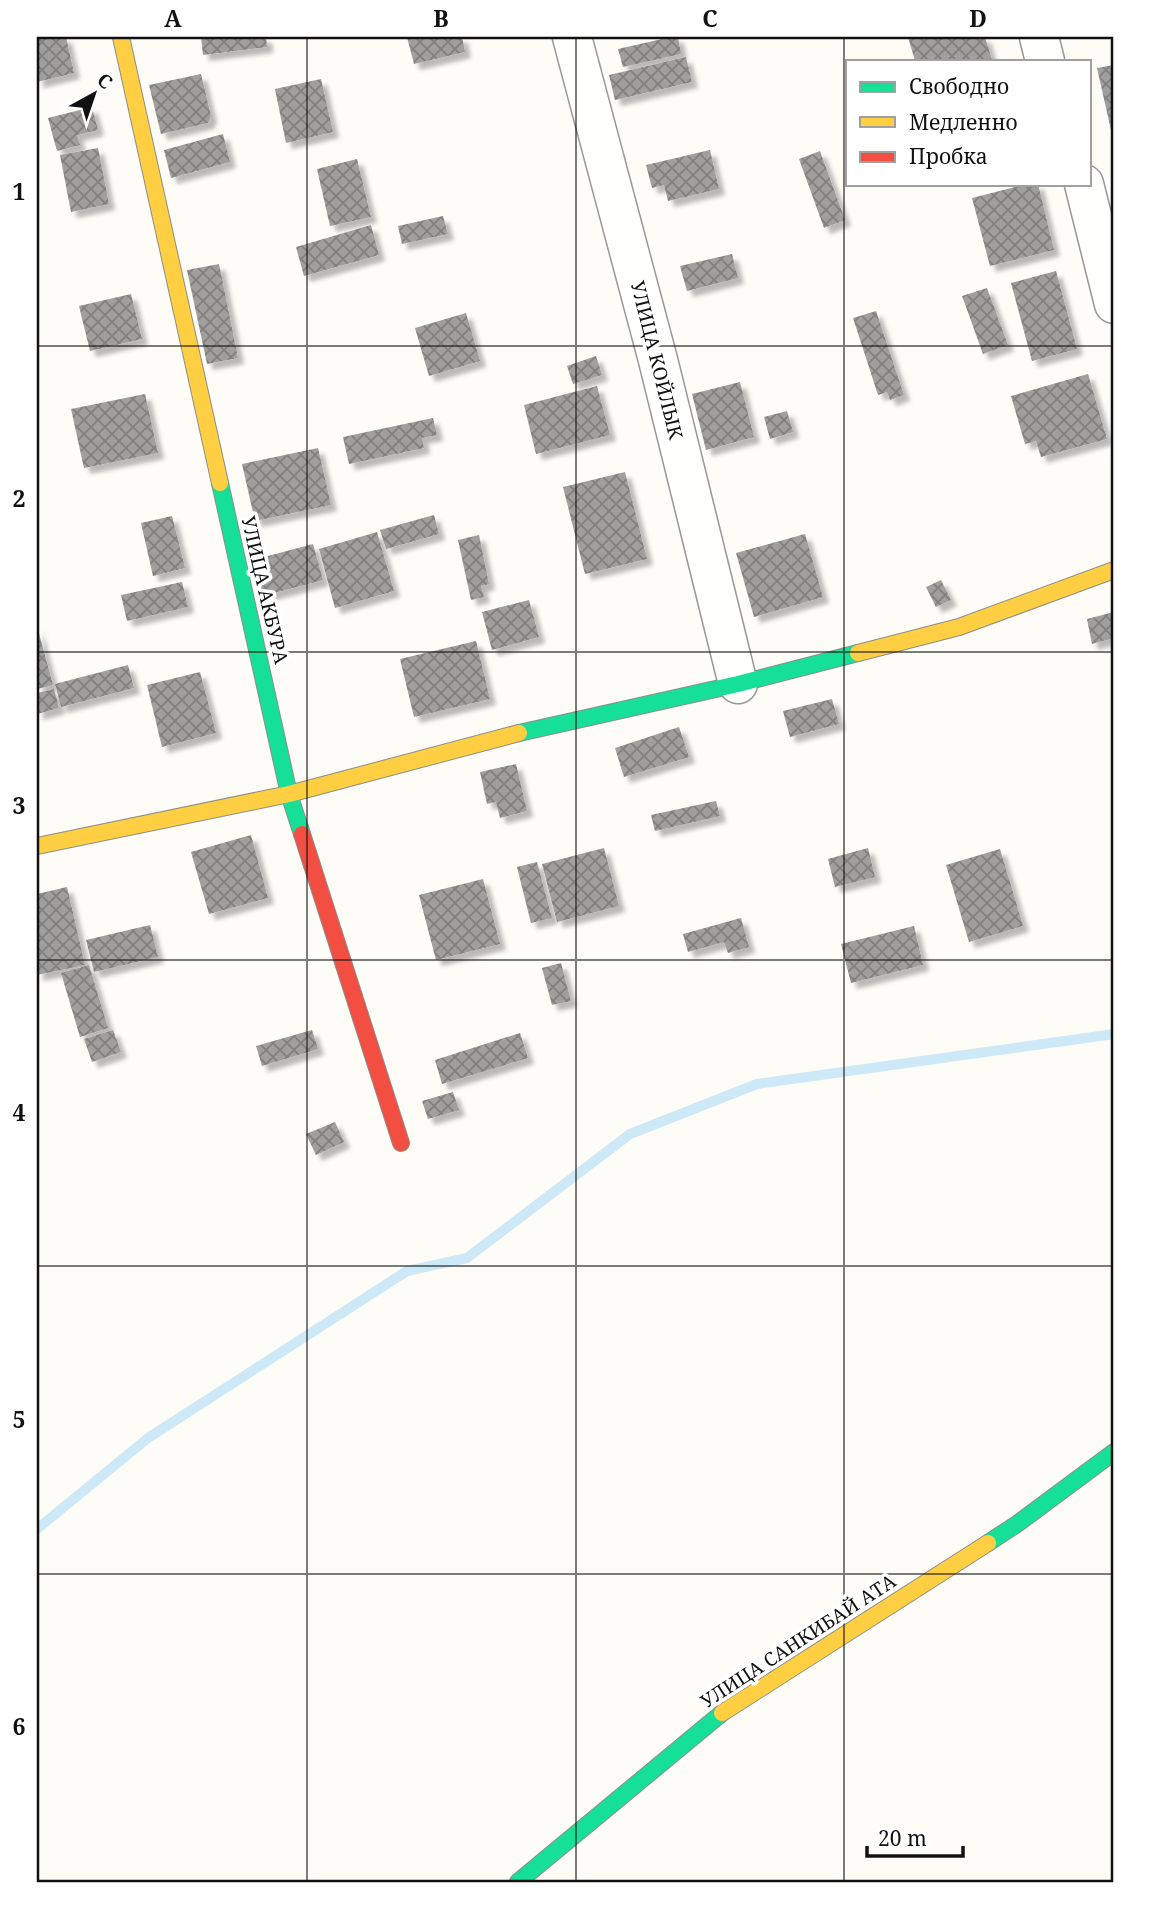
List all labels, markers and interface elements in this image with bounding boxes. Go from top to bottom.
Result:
text: A [164,2,182,34]
text: B [433,2,449,34]
text: C [702,2,718,34]
text: D [969,2,987,34]
north arrow [60,60,130,130]
legend [846,60,1092,186]
text: С [92,67,118,95]
text: Свободно [909,72,1009,100]
text: Медленно [909,108,1018,136]
text: Пробка [909,142,988,170]
text: 1 [13,175,26,207]
street label: УЛИЦА КОЙЛЫК [625,278,689,442]
text: 2 [13,482,26,514]
street label: УЛИЦА АКБУРА [235,514,295,667]
text: 3 [13,789,26,821]
text: 4 [13,1096,26,1128]
text: 5 [13,1403,26,1435]
street label: УЛИЦА САНКИБАЙ АТА [695,1568,901,1714]
text: 6 [13,1710,26,1742]
scale bar [867,1814,964,1858]
text: 20 m [878,1824,927,1852]

